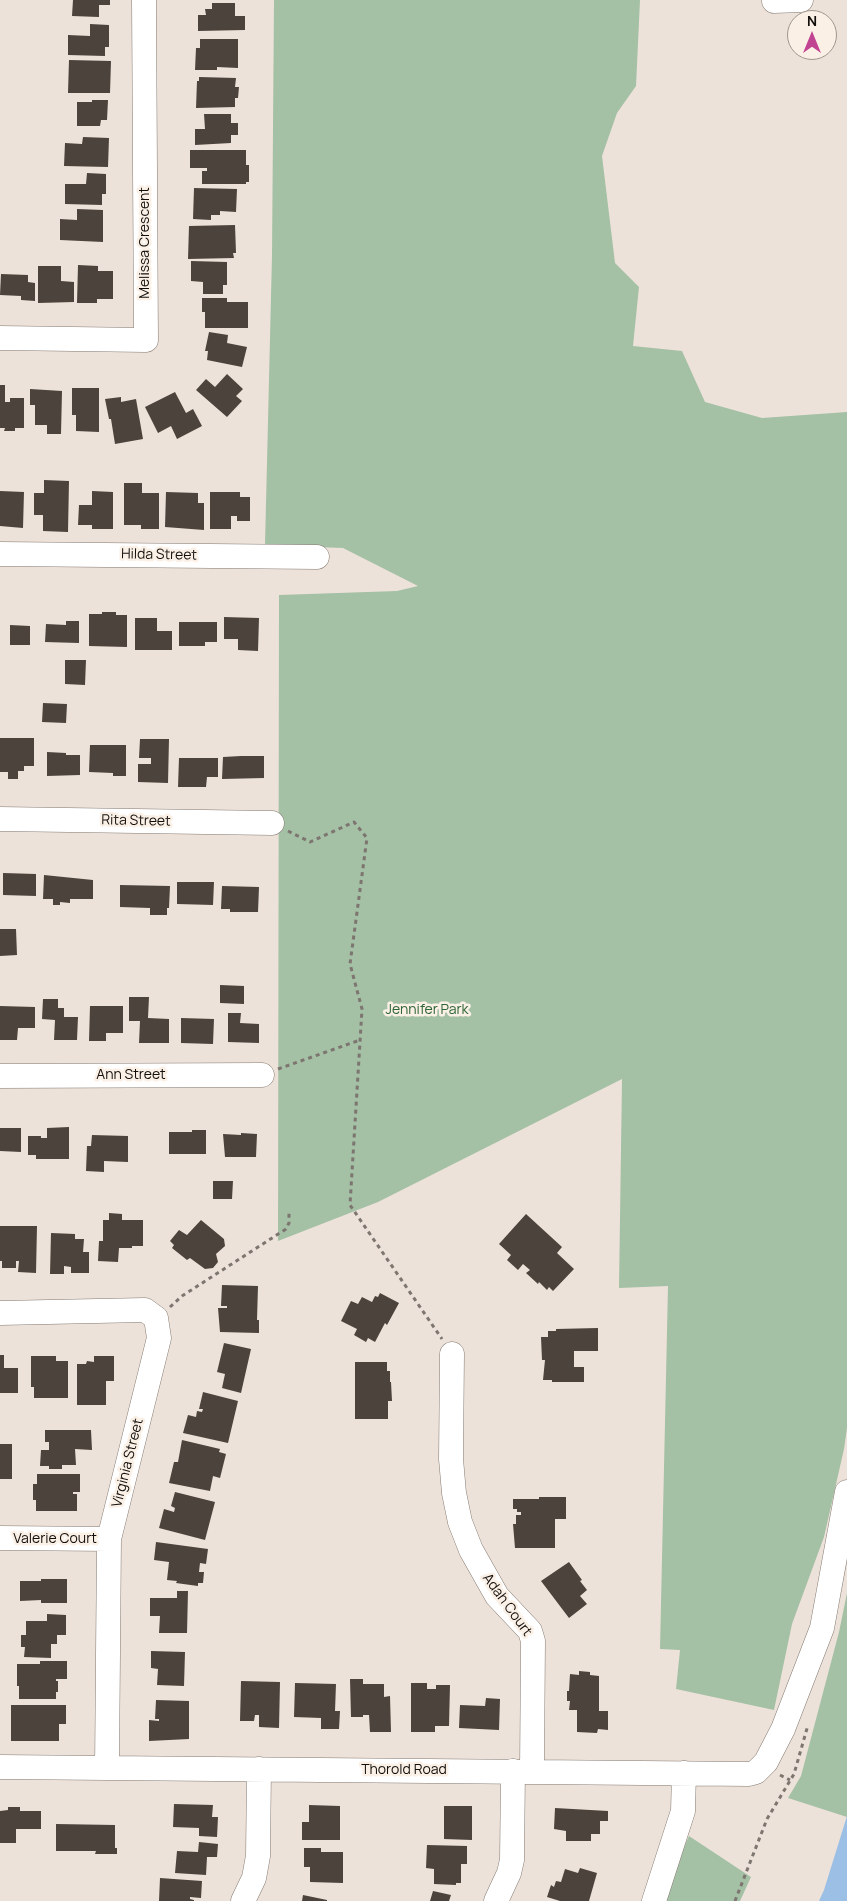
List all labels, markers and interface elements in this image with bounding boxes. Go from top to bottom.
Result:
north arrow [787,10,837,60]
text: N [807,11,817,30]
street label: Melissa Crescent [137,187,153,299]
street label: Hilda Street [121,546,197,564]
street label: Rita Street [101,812,171,830]
park label: Jennifer Park [386,1002,468,1018]
street label: Ann Street [96,1067,166,1083]
street label: Virginia Street [109,1417,147,1509]
street label: Valerie Court [13,1531,97,1547]
street label: Adah Court [479,1570,535,1640]
street label: Thorold Road [361,1762,447,1778]

